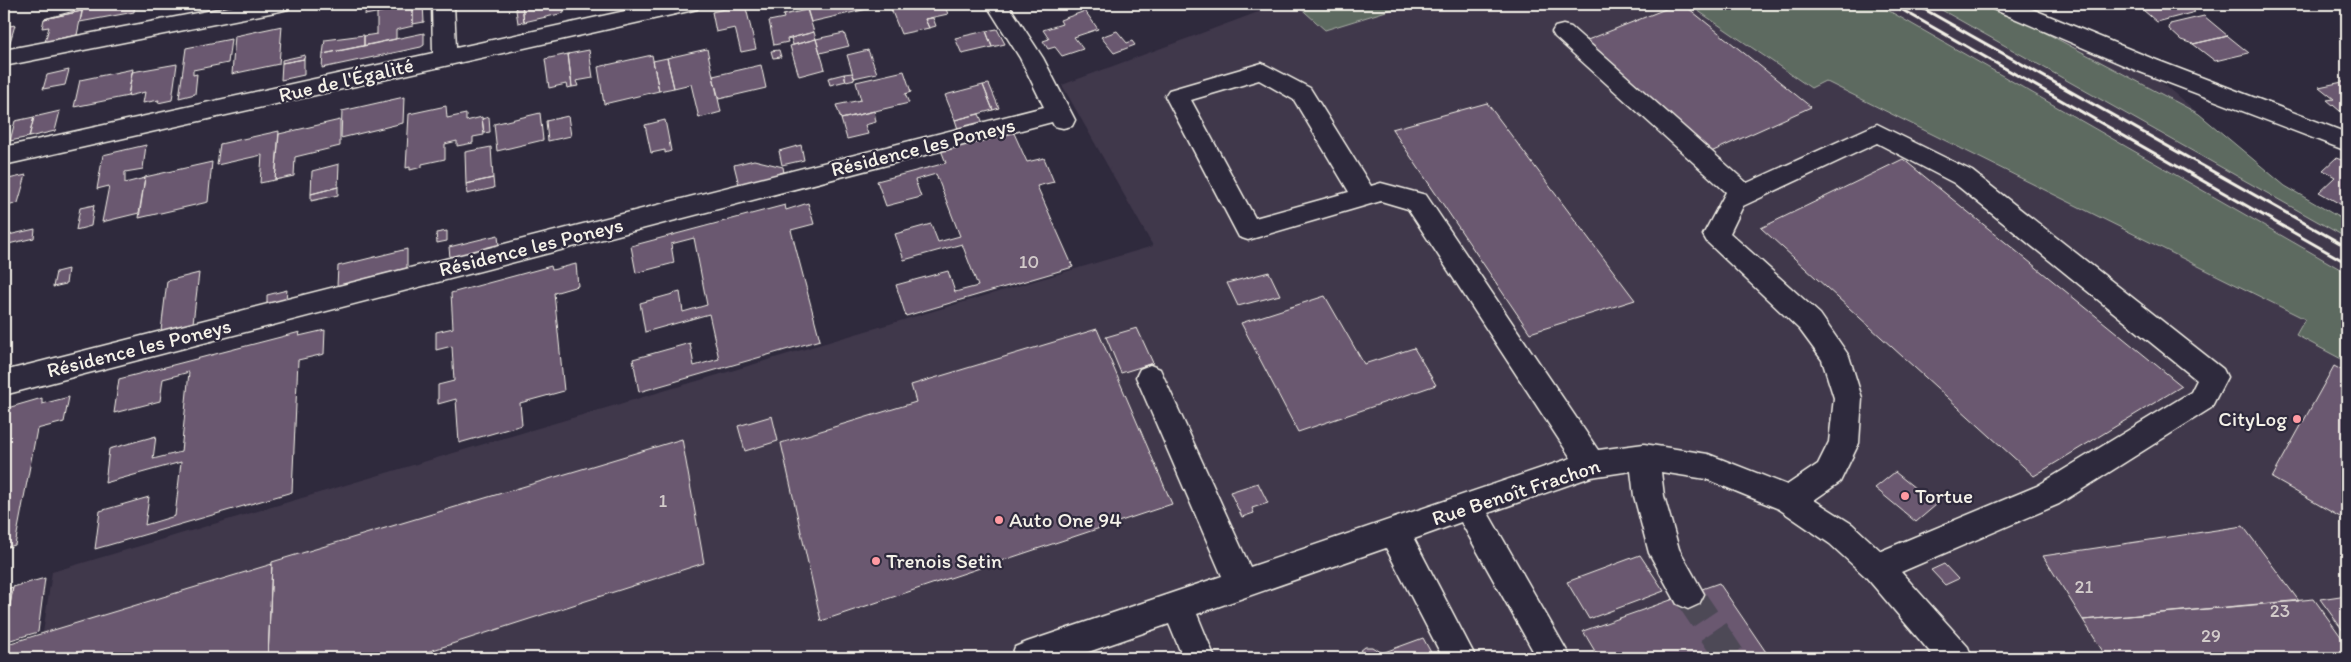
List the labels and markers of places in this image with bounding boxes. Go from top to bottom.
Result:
place label: CityLog [2218,406,2287,431]
marker: CityLog [2291,413,2303,425]
place label: Tortue [1915,483,1973,508]
marker: Tortue [1899,490,1911,502]
place label: Auto One 94 [1009,507,1122,532]
marker: Auto One 94 [993,514,1005,526]
place label: Trenois Setin [886,548,1002,573]
marker: Trenois Setin [870,555,882,567]

